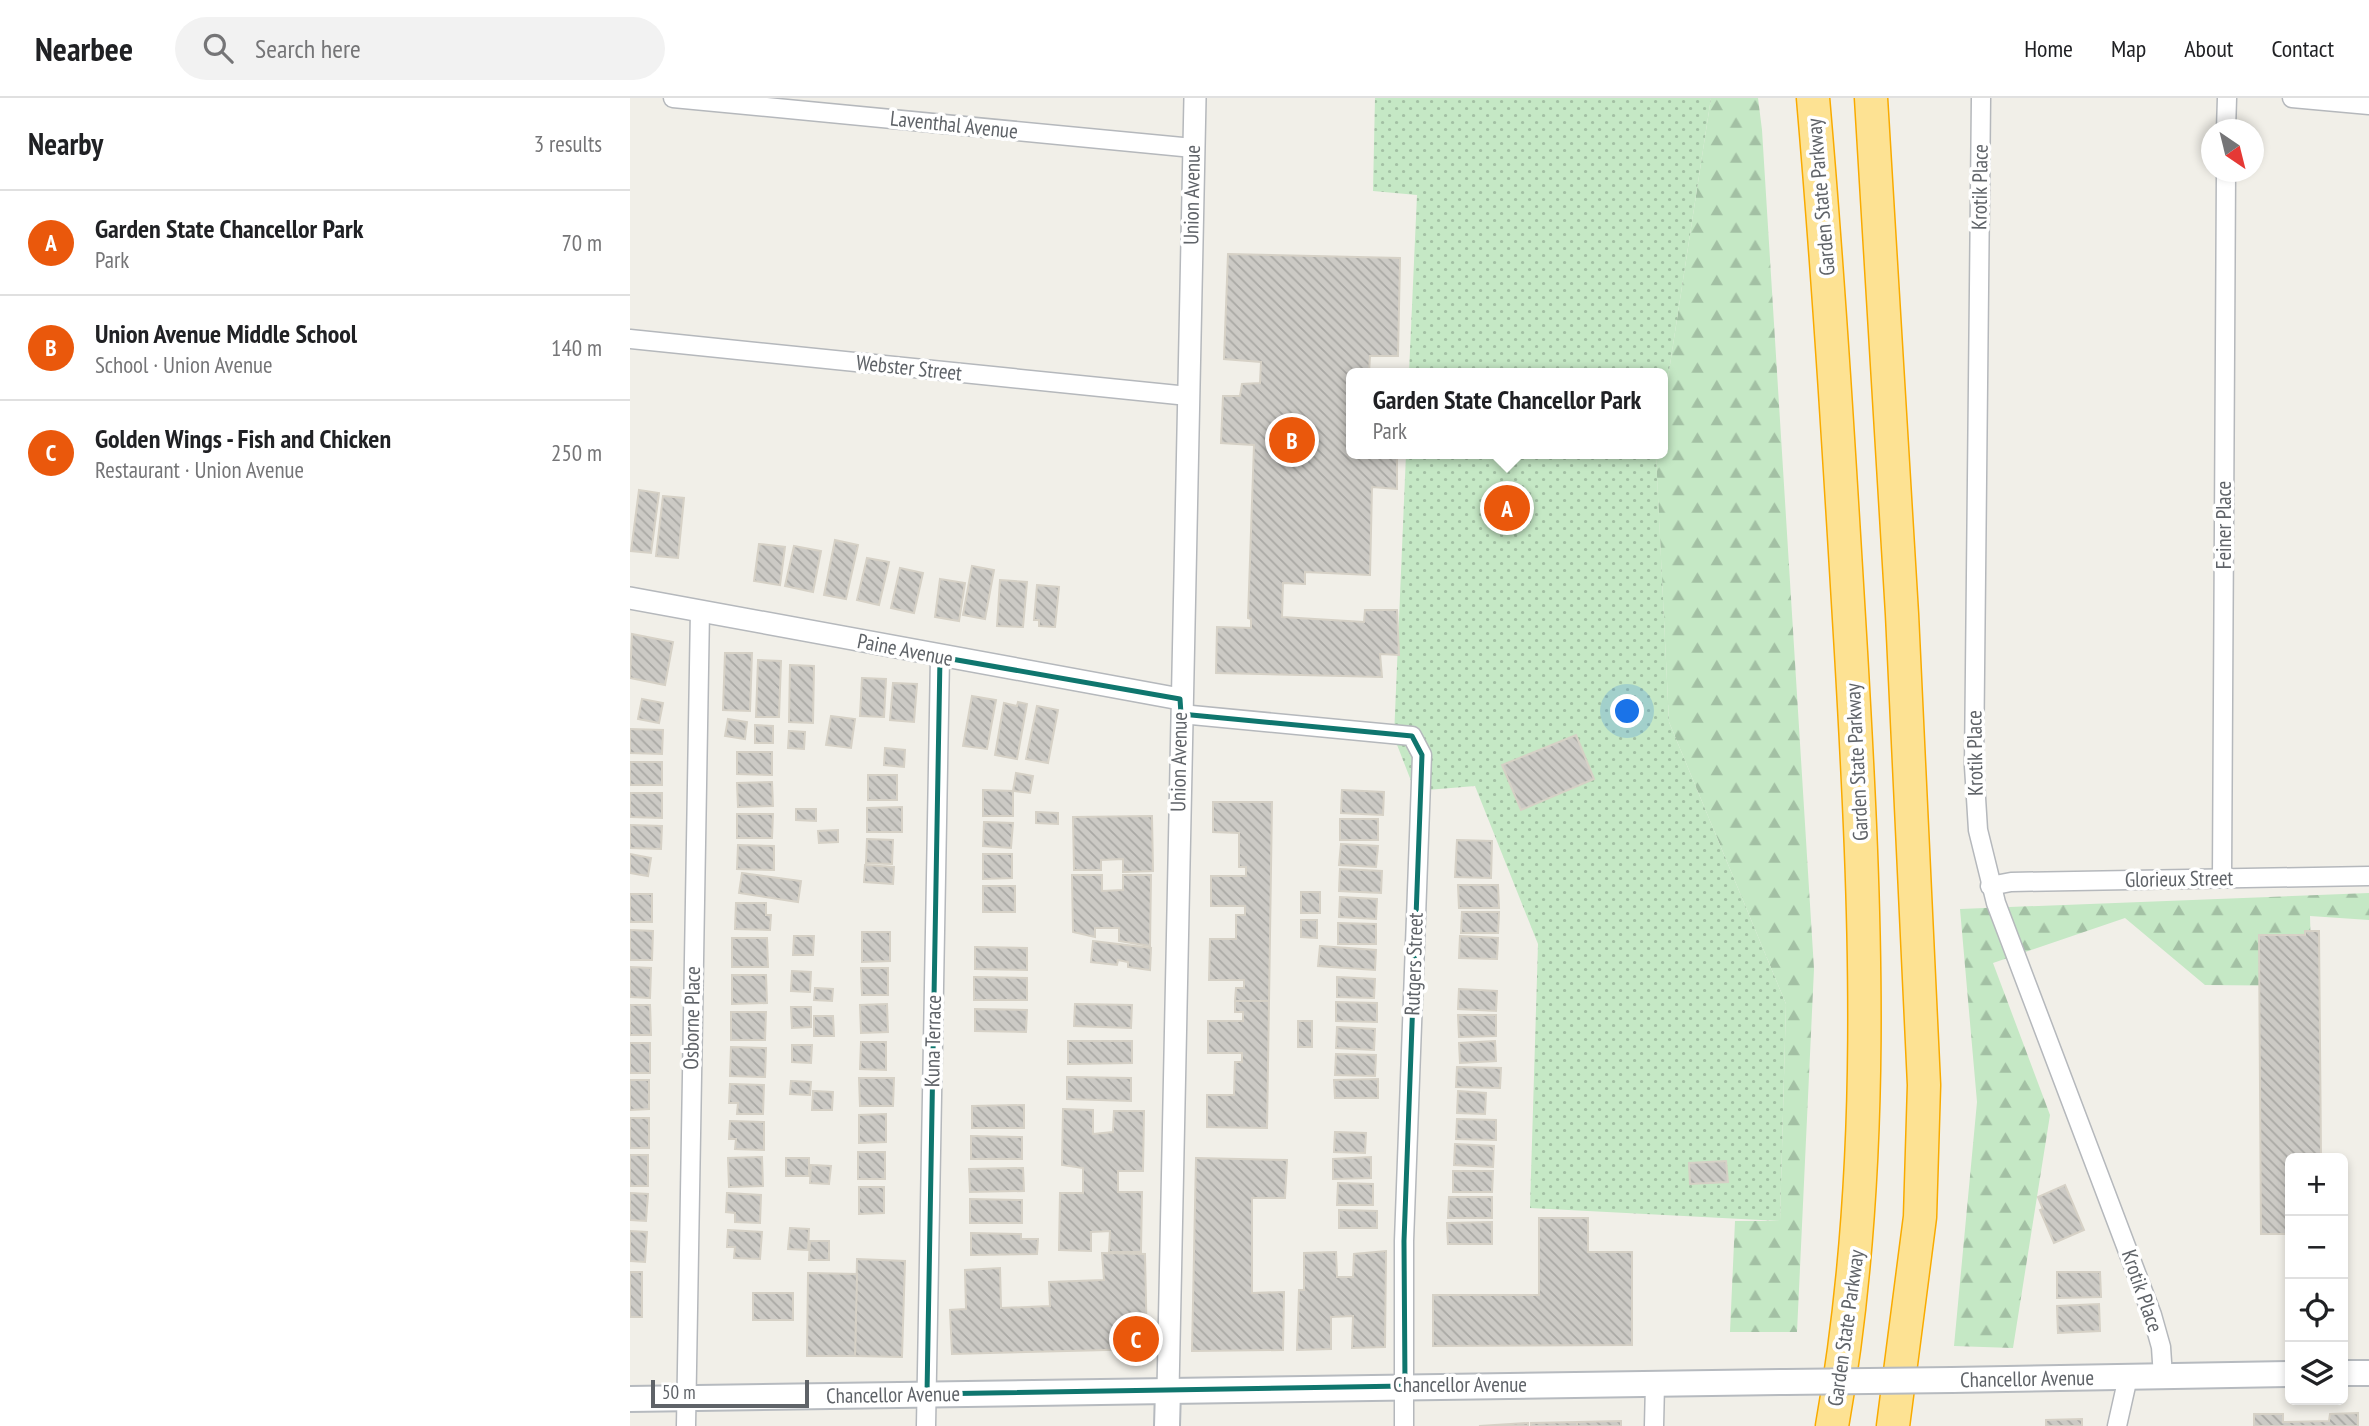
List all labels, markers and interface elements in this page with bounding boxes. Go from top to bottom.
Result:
search box [175,17,665,80]
text: Nearbee [35,27,133,70]
icon: search [199,29,237,67]
text: Search here [255,32,361,65]
text: Home [2024,33,2073,64]
text: Map [2111,33,2146,64]
text: About [2184,33,2233,64]
text: Contact [2271,33,2334,64]
street label: Laventhal Avenue [889,104,1019,145]
street label: Garden State Parkway [1800,117,1841,277]
north arrow [2201,119,2264,182]
text: Nearby [28,124,103,163]
text: 3 results [534,129,602,158]
street label: Krotik Place [1965,144,1994,230]
street label: Union Avenue [1177,145,1206,245]
text: Garden State Chancellor Park [95,212,363,245]
text: A [45,228,57,257]
text: 70 m [561,228,602,257]
text: Park [95,245,129,274]
text: Union Avenue Middle School [95,317,357,350]
text: B [45,333,57,362]
text: 140 m [551,333,602,362]
street label: Webster Street [855,349,963,387]
text: School · Union Avenue [95,350,273,379]
popup [1346,368,1668,459]
text: Garden State Chancellor Park [1373,383,1641,416]
pin: B [1269,414,1315,466]
text: Park [1373,416,1407,445]
text: Golden Wings - Fish and Chicken [95,422,391,455]
text: C [46,438,56,467]
text: 250 m [551,438,602,467]
text: Restaurant · Union Avenue [95,455,304,484]
street label: Feiner Place [2210,481,2237,569]
pin: A [1484,482,1530,534]
street label: Paine Avenue [855,627,955,672]
street label: Garden State Parkway [1839,682,1874,841]
your location [1610,694,1644,728]
street label: Krotik Place [1960,710,1989,796]
street label: Union Avenue [1164,712,1193,812]
street label: Glorieux Street [2125,864,2234,893]
street label: Rutgers Street [1398,912,1429,1016]
street label: Osborne Place [677,966,706,1070]
street label: Kuna Terrace [918,995,947,1087]
map controls [2285,1153,2348,1405]
button: + [2285,1153,2348,1216]
button: − [2285,1216,2348,1279]
street label: Krotik Place [2116,1246,2169,1336]
street label: Garden State Parkway [1821,1248,1870,1408]
button: locate [2285,1279,2348,1342]
pin: C [1113,1313,1159,1365]
button: layers [2285,1342,2348,1405]
street label: Chancellor Avenue [1960,1364,2094,1393]
street label: Chancellor Avenue [1393,1371,1527,1398]
scale bar [651,1377,808,1409]
text: 50 m [662,1380,696,1404]
street label: Chancellor Avenue [826,1380,960,1409]

